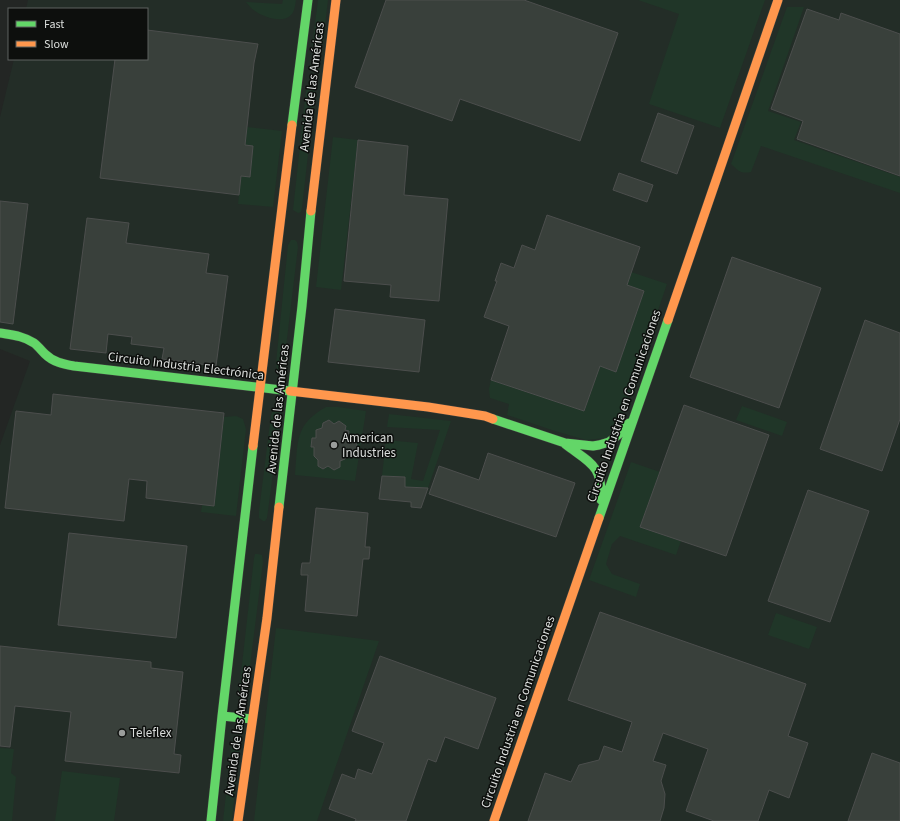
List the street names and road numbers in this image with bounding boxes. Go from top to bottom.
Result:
street label: Avenida de las Américas [295,21,329,153]
street label: Circuito Industria en Comunicaciones [583,307,666,505]
street label: Avenida de las Américas [262,343,294,475]
street label: Circuito Industria Electrónica [107,347,265,385]
street label: Circuito Industria en Comunicaciones [477,613,560,811]
street label: Avenida de las Américas [220,665,256,797]

